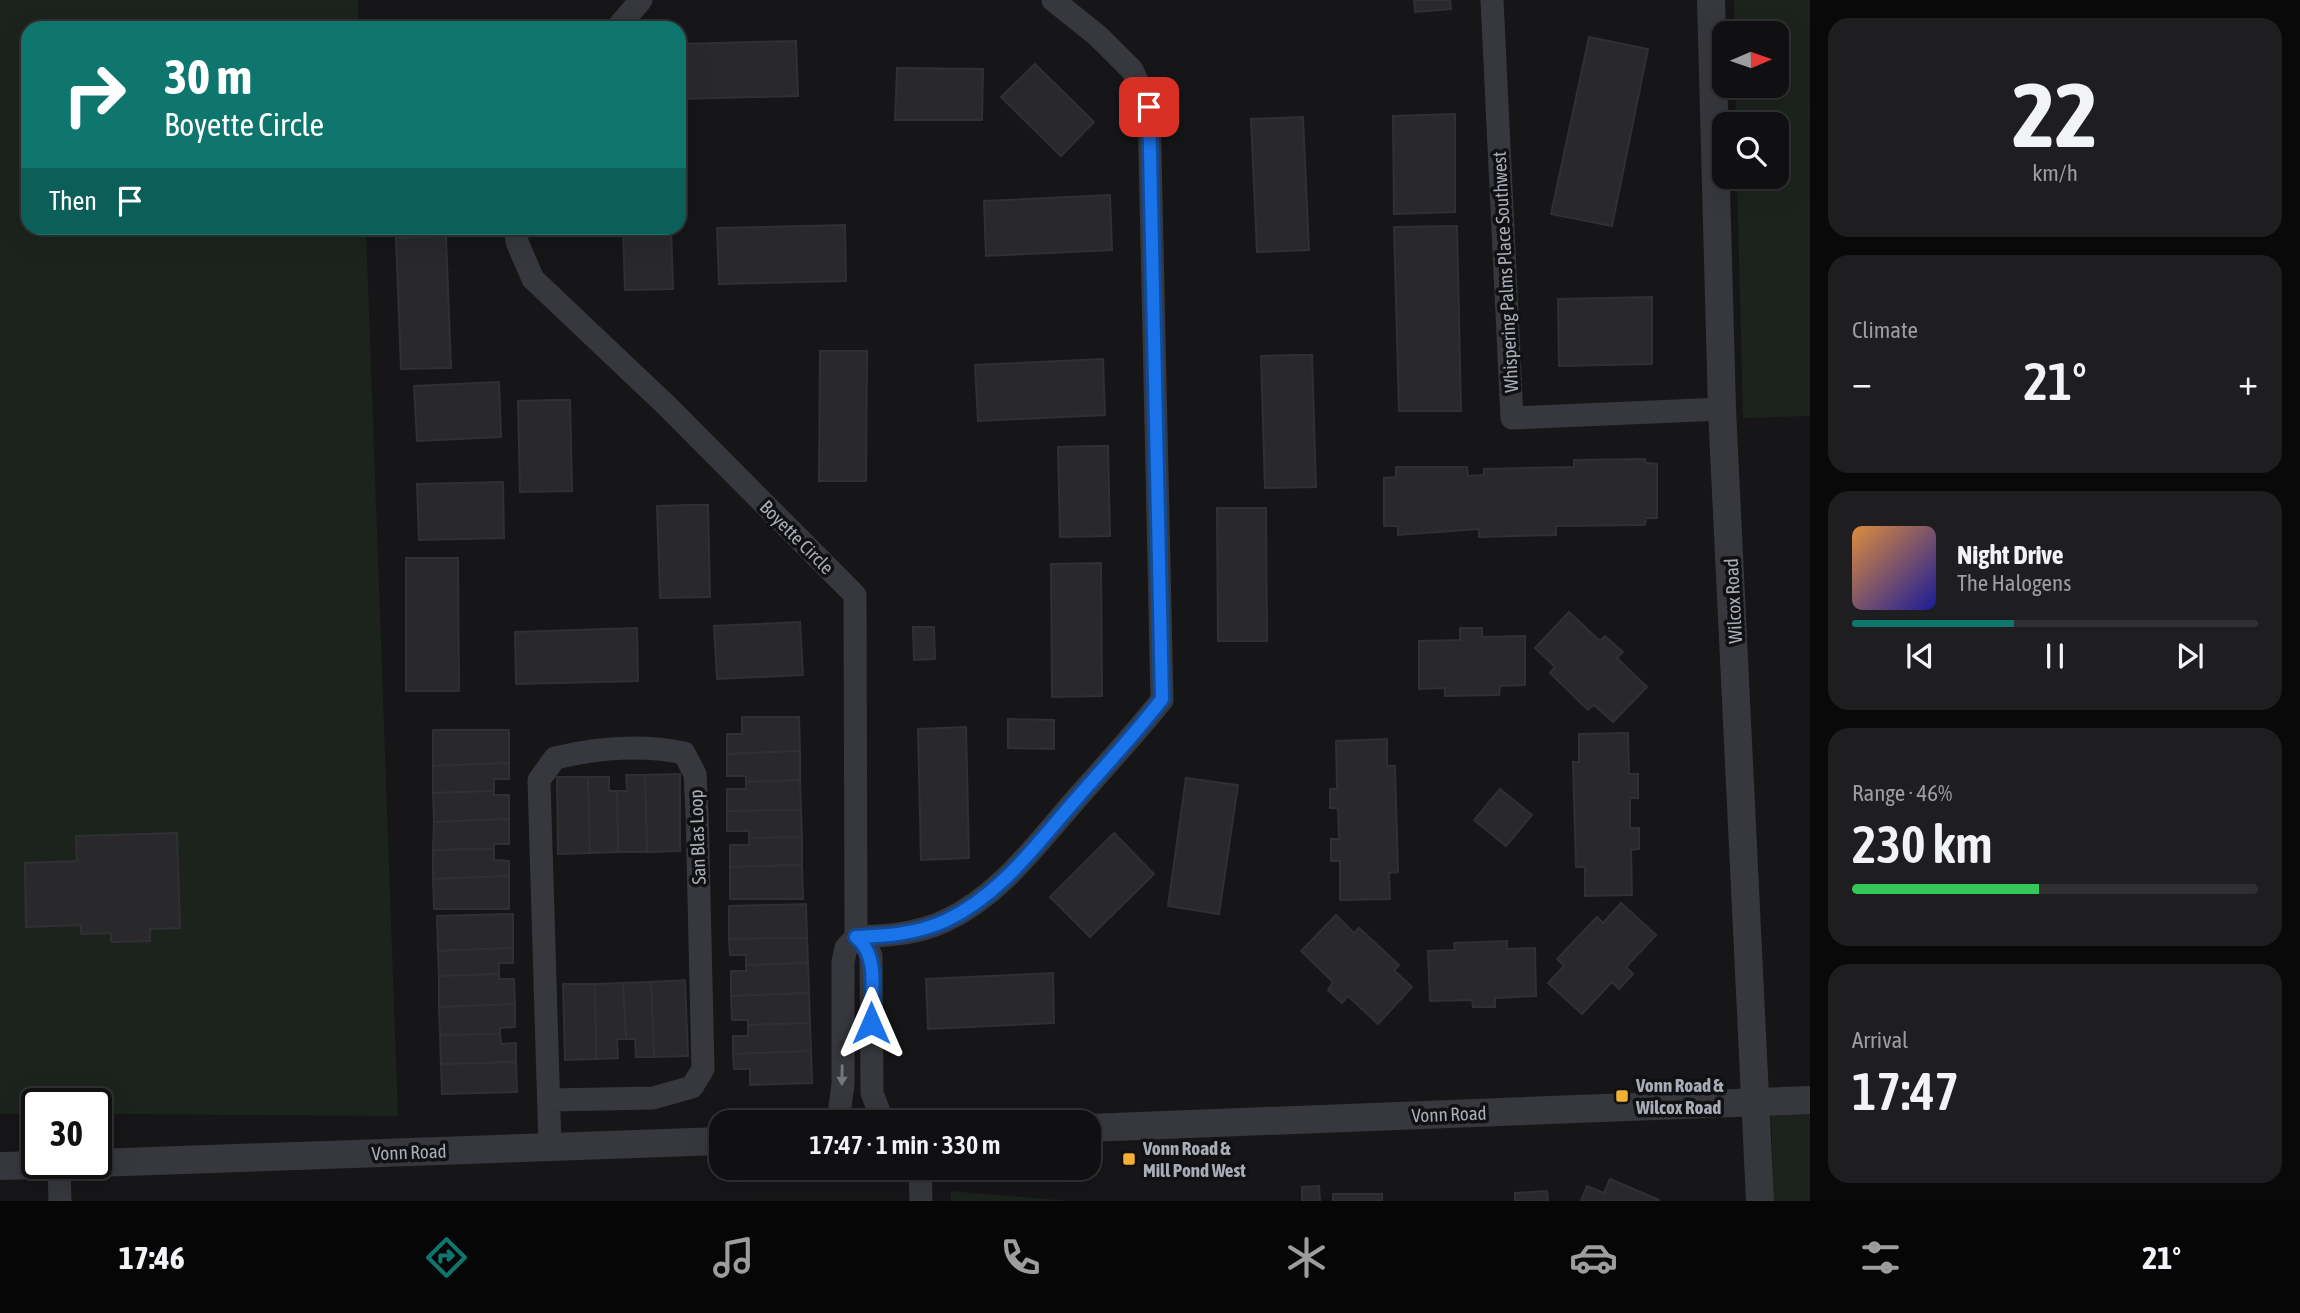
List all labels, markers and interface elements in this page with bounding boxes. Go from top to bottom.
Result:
north arrow [1712,21,1788,98]
map controls [1712,21,1789,189]
text: 30 m [164,48,252,104]
icon: right [49,49,140,140]
text: 22 [2012,62,2098,166]
pin [1119,77,1179,137]
icon: arrive [1130,88,1168,126]
text: Boyette Circle [164,106,324,143]
button: search [1712,112,1789,189]
street label: Whispering Palms Place Southwest [1488,151,1522,393]
text: km/h [2032,160,2078,186]
icon: arrive [111,182,149,220]
text: Then [49,186,97,216]
text: Climate [1852,317,1918,343]
text: 21° [2023,351,2087,411]
text: − [1852,360,1872,403]
text: + [2238,360,2258,403]
street label: Boyette Circle [756,496,838,578]
text: Night Drive [1957,540,2064,570]
street label: Wilcox Road [1720,558,1746,644]
text: The Halogens [1957,570,2071,596]
icon: previous [1901,637,1939,675]
icon: pause [2036,637,2074,675]
icon: next [2171,637,2209,675]
text: Range · 46% [1852,780,1952,806]
street label: San Blas Loop [684,789,710,885]
text: 230 km [1852,814,1993,874]
position arrow [834,986,908,1060]
text: Arrival [1852,1027,1908,1053]
text: 17:47 [1852,1061,1959,1121]
one-way arrow [837,1064,848,1086]
place label: Vonn Road & Wilcox Road [1635,1074,1725,1118]
speed limit sign: 30 [21,1088,112,1179]
marker: Vonn Road & Wilcox Road [1614,1088,1630,1104]
street label: Vonn Road [1411,1102,1487,1126]
text: 17:47 · 1 min · 330 m [810,1130,1000,1160]
place label: Vonn Road & Mill Pond West [1142,1137,1246,1181]
street label: Vonn Road [371,1140,447,1164]
marker: Vonn Road & Mill Pond West [1121,1151,1137,1167]
icon: directions [422,1233,471,1282]
icon: music [709,1233,758,1282]
icon: phone [996,1233,1045,1282]
icon: climate [1282,1233,1331,1282]
icon: car [1569,1233,1618,1282]
icon: filters [1856,1233,1905,1282]
text: 17:46 [119,1239,185,1276]
text: 21° [2142,1239,2181,1276]

